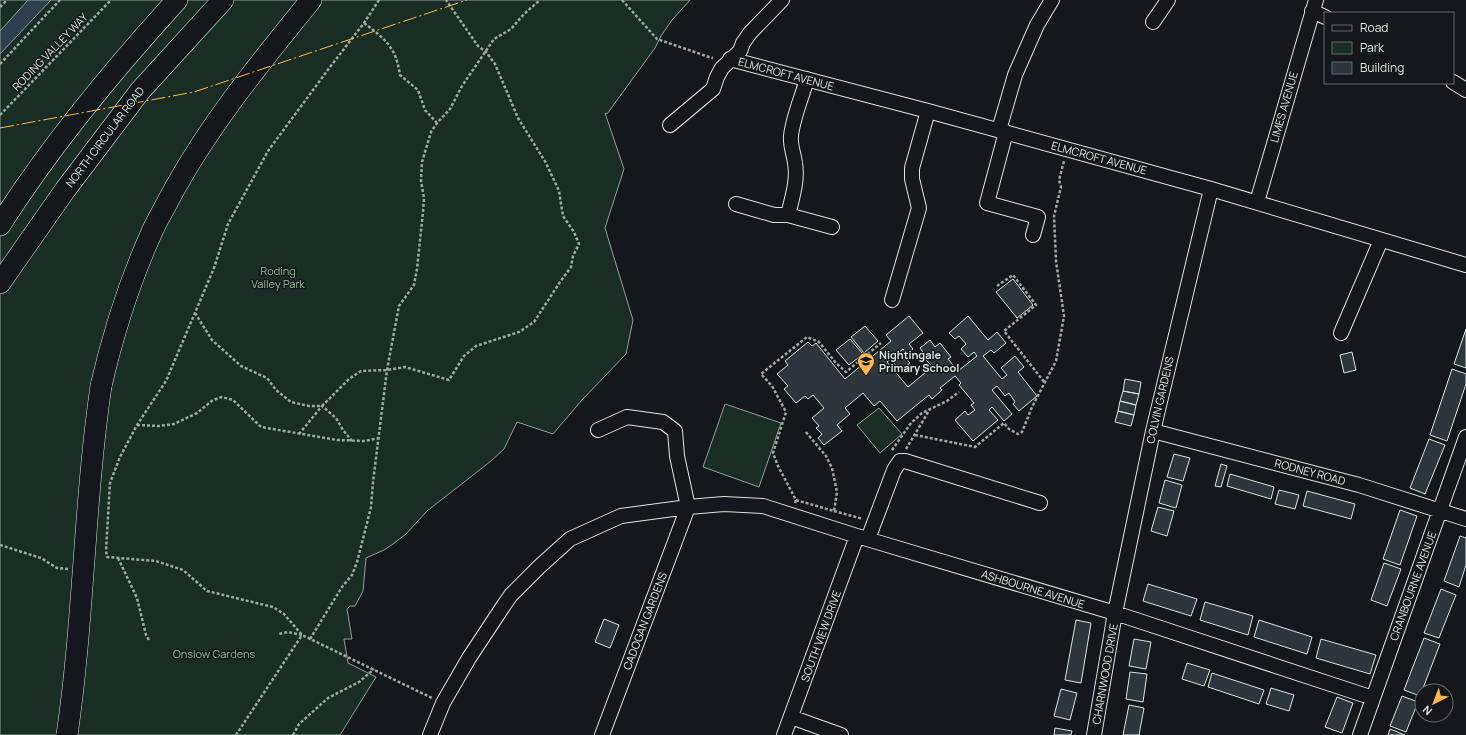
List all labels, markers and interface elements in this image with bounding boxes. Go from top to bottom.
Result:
street label: RODING VALLEY WAY [9,9,91,94]
legend [1324,12,1454,84]
text: Road [1360,19,1388,36]
text: Park [1360,39,1385,56]
street label: ELMCROFT AVENUE [737,54,836,94]
text: Building [1360,59,1404,76]
street label: LIMES AVENUE [1266,70,1301,144]
street label: NORTH CIRCULAR ROAD [62,83,147,190]
street label: ELMCROFT AVENUE [1050,138,1149,178]
park label: Roding Valley Park [251,263,305,291]
place label: Nightingale Primary School [879,347,959,375]
school or university icon: Nightingale Primary School [856,351,876,376]
street label: COLVIN GARDENS [1142,355,1177,445]
street label: RODNEY ROAD [1273,455,1347,488]
street label: CRANBOURNE AVENUE [1386,529,1439,643]
street label: ASHBOURNE AVENUE [980,566,1087,611]
street label: CADOGAN GARDENS [619,570,670,672]
street label: SOUTH VIEW DRIVE [797,588,844,684]
street label: CHARNWOOD DRIVE [1088,622,1121,726]
park label: Onslow Gardens [173,646,256,661]
north arrow [1414,683,1454,723]
text: N [1419,703,1435,719]

